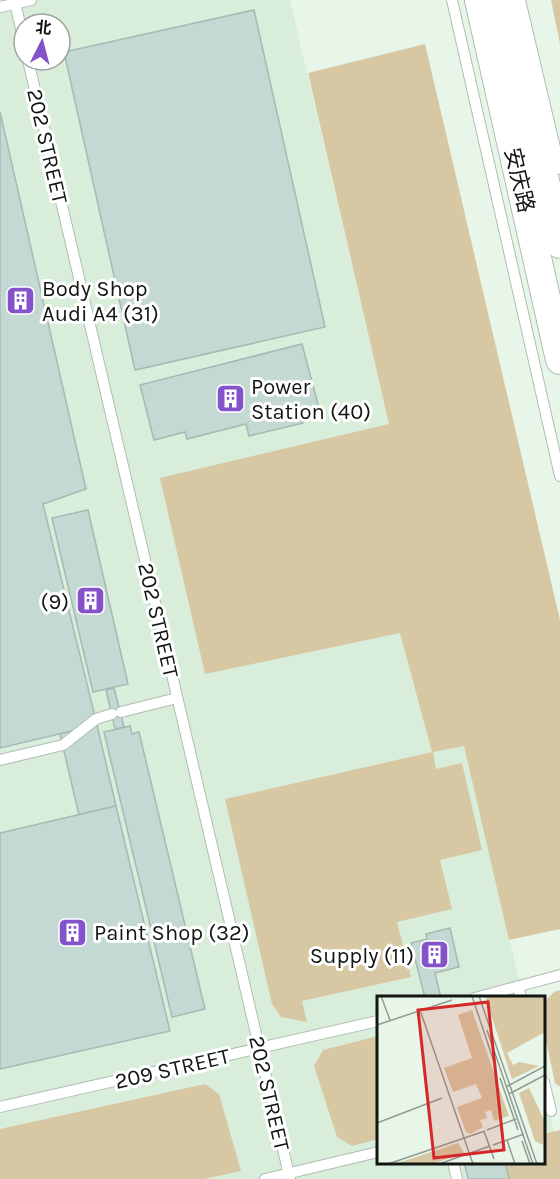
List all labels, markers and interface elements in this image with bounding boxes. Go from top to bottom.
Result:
north arrow [12,12,72,72]
text: 北 [35,17,52,38]
street label: 202 STREET [21,86,73,206]
street label: 安庆路 [499,145,539,215]
place label: Body Shop Audi A4 (31) [42,276,159,327]
building icon: Body Shop Audi A4 (31) [5,285,37,317]
place label: Power Station (40) [251,374,371,425]
building icon: Power Station (40) [214,383,246,415]
street label: 202 STREET [132,560,184,680]
building icon: (9) [74,585,106,617]
place label: (9) [41,589,69,615]
building icon: Paint Shop (32) [57,916,89,948]
place label: Paint Shop (32) [94,920,250,946]
building icon: Supply (11) [419,939,451,971]
place label: Supply (11) [310,943,414,969]
inset map [377,996,545,1164]
street label: 202 STREET [243,1033,295,1153]
street label: 209 STREET [112,1043,232,1095]

